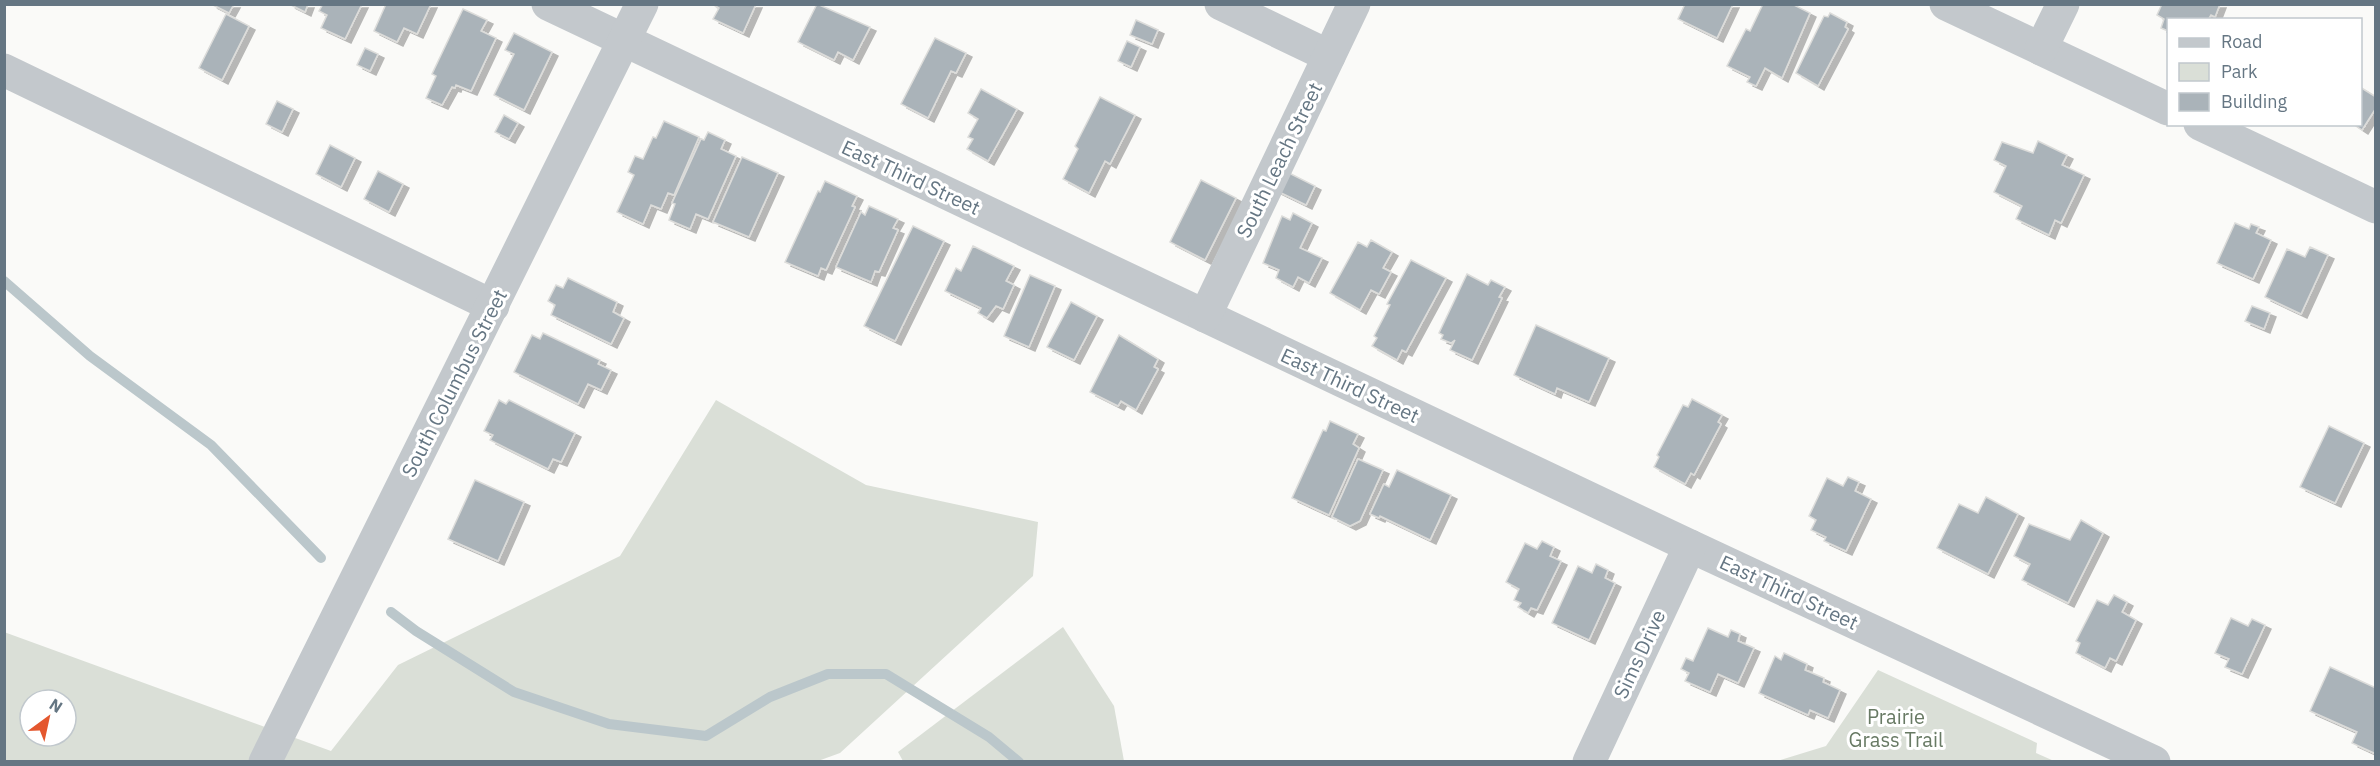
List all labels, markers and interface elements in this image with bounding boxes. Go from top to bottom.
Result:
legend [2167,18,2362,126]
text: Road [2221,30,2262,53]
text: Park [2221,60,2258,83]
street label: South Leach Street [1230,78,1328,242]
text: Building [2221,90,2288,113]
street label: East Third Street [837,133,985,221]
street label: South Columbus Street [395,284,513,482]
street label: East Third Street [1276,341,1424,429]
street label: East Third Street [1715,548,1863,636]
street label: Sims Drive [1607,605,1671,703]
north arrow [18,688,78,748]
text: N [46,694,66,717]
park label: Prairie Grass Trail [1849,703,1943,753]

